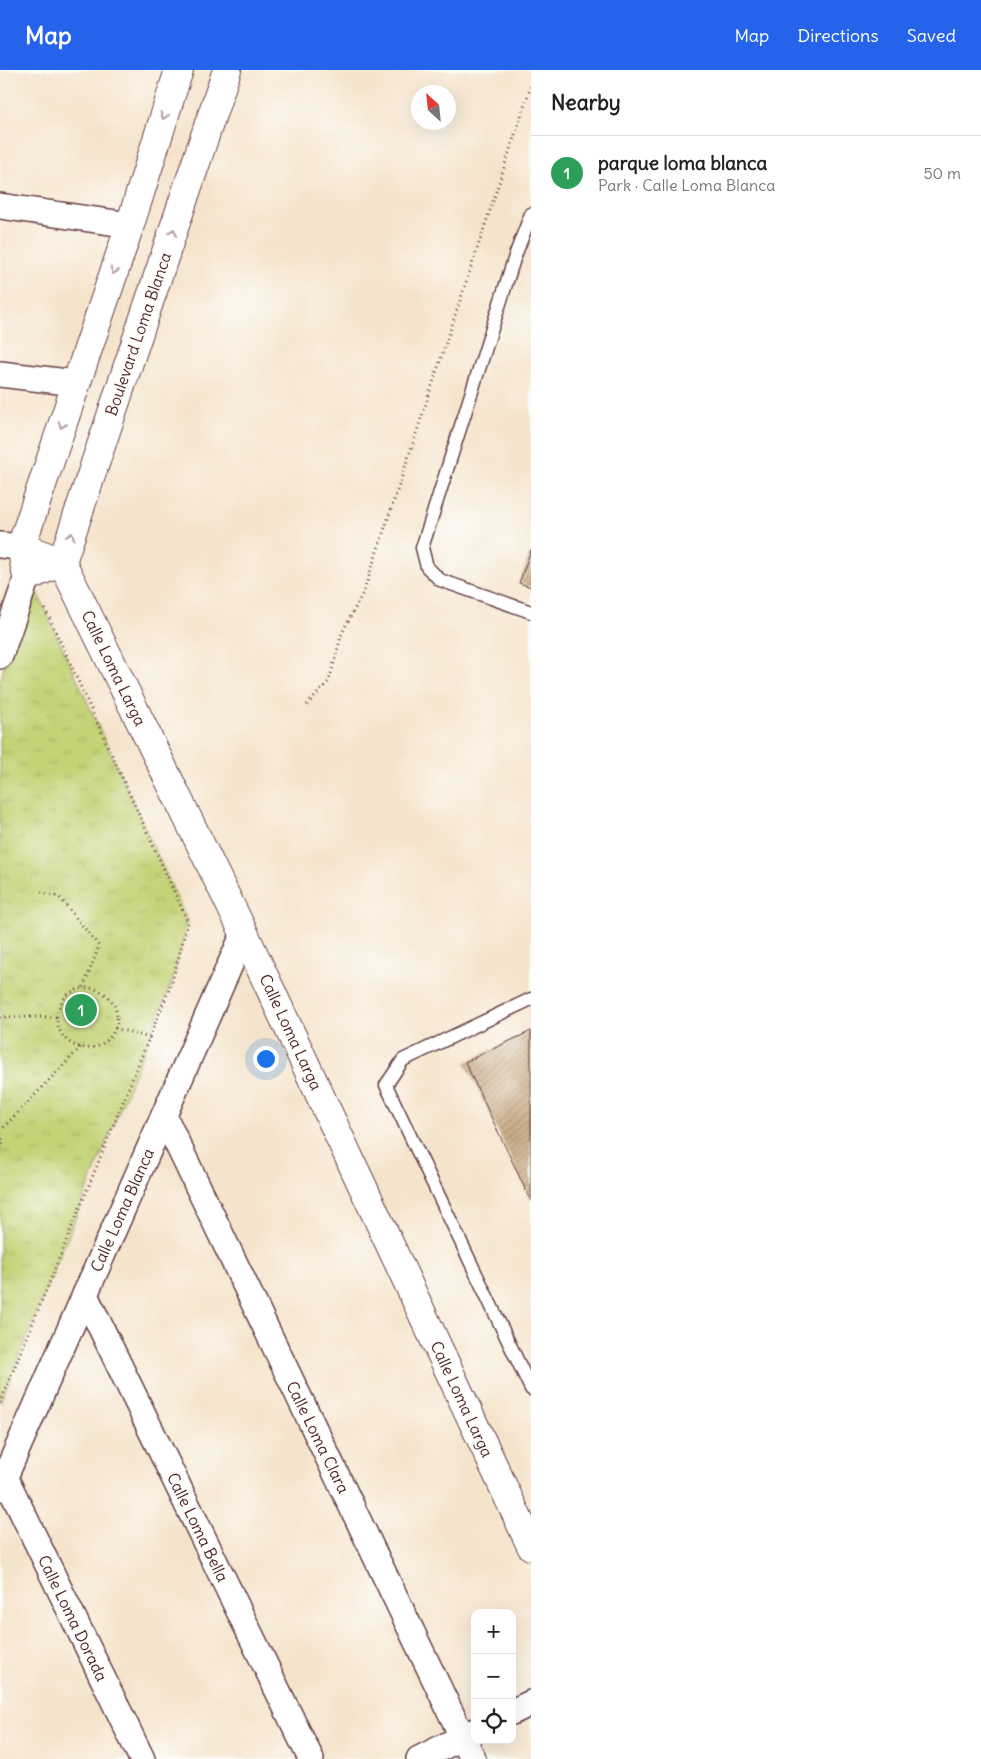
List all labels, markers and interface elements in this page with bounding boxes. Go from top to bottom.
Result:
text: Map [25,20,72,50]
text: Map [734,24,769,47]
text: Directions [797,24,879,47]
text: Saved [907,24,956,47]
north arrow [411,85,456,130]
text: Nearby [551,89,621,116]
one-way arrow [160,112,170,120]
text: parque loma blanca [598,151,767,175]
text: 1 [564,163,570,183]
text: 50 m [923,163,961,183]
text: Park · Calle Loma Blanca [598,175,775,195]
one-way arrow [167,229,177,237]
street label: Boulevard Loma Blanca [101,250,175,418]
one-way arrow [110,266,120,275]
one-way arrow [57,420,67,429]
one-way arrow [65,532,75,540]
street label: Calle Loma Larga [77,607,151,729]
street label: Calle Loma Larga [255,971,327,1093]
pin: 1 [65,991,97,1029]
your location [253,1046,279,1072]
street label: Calle Loma Blanca [86,1145,158,1275]
street label: Calle Loma Larga [426,1338,498,1460]
street label: Calle Loma Clara [282,1378,354,1496]
street label: Calle Loma Bella [163,1469,233,1585]
street label: Calle Loma Dorada [34,1552,112,1684]
map controls [471,1609,516,1744]
button: + [471,1609,516,1654]
button: − [471,1654,516,1699]
button: locate [471,1699,516,1744]

